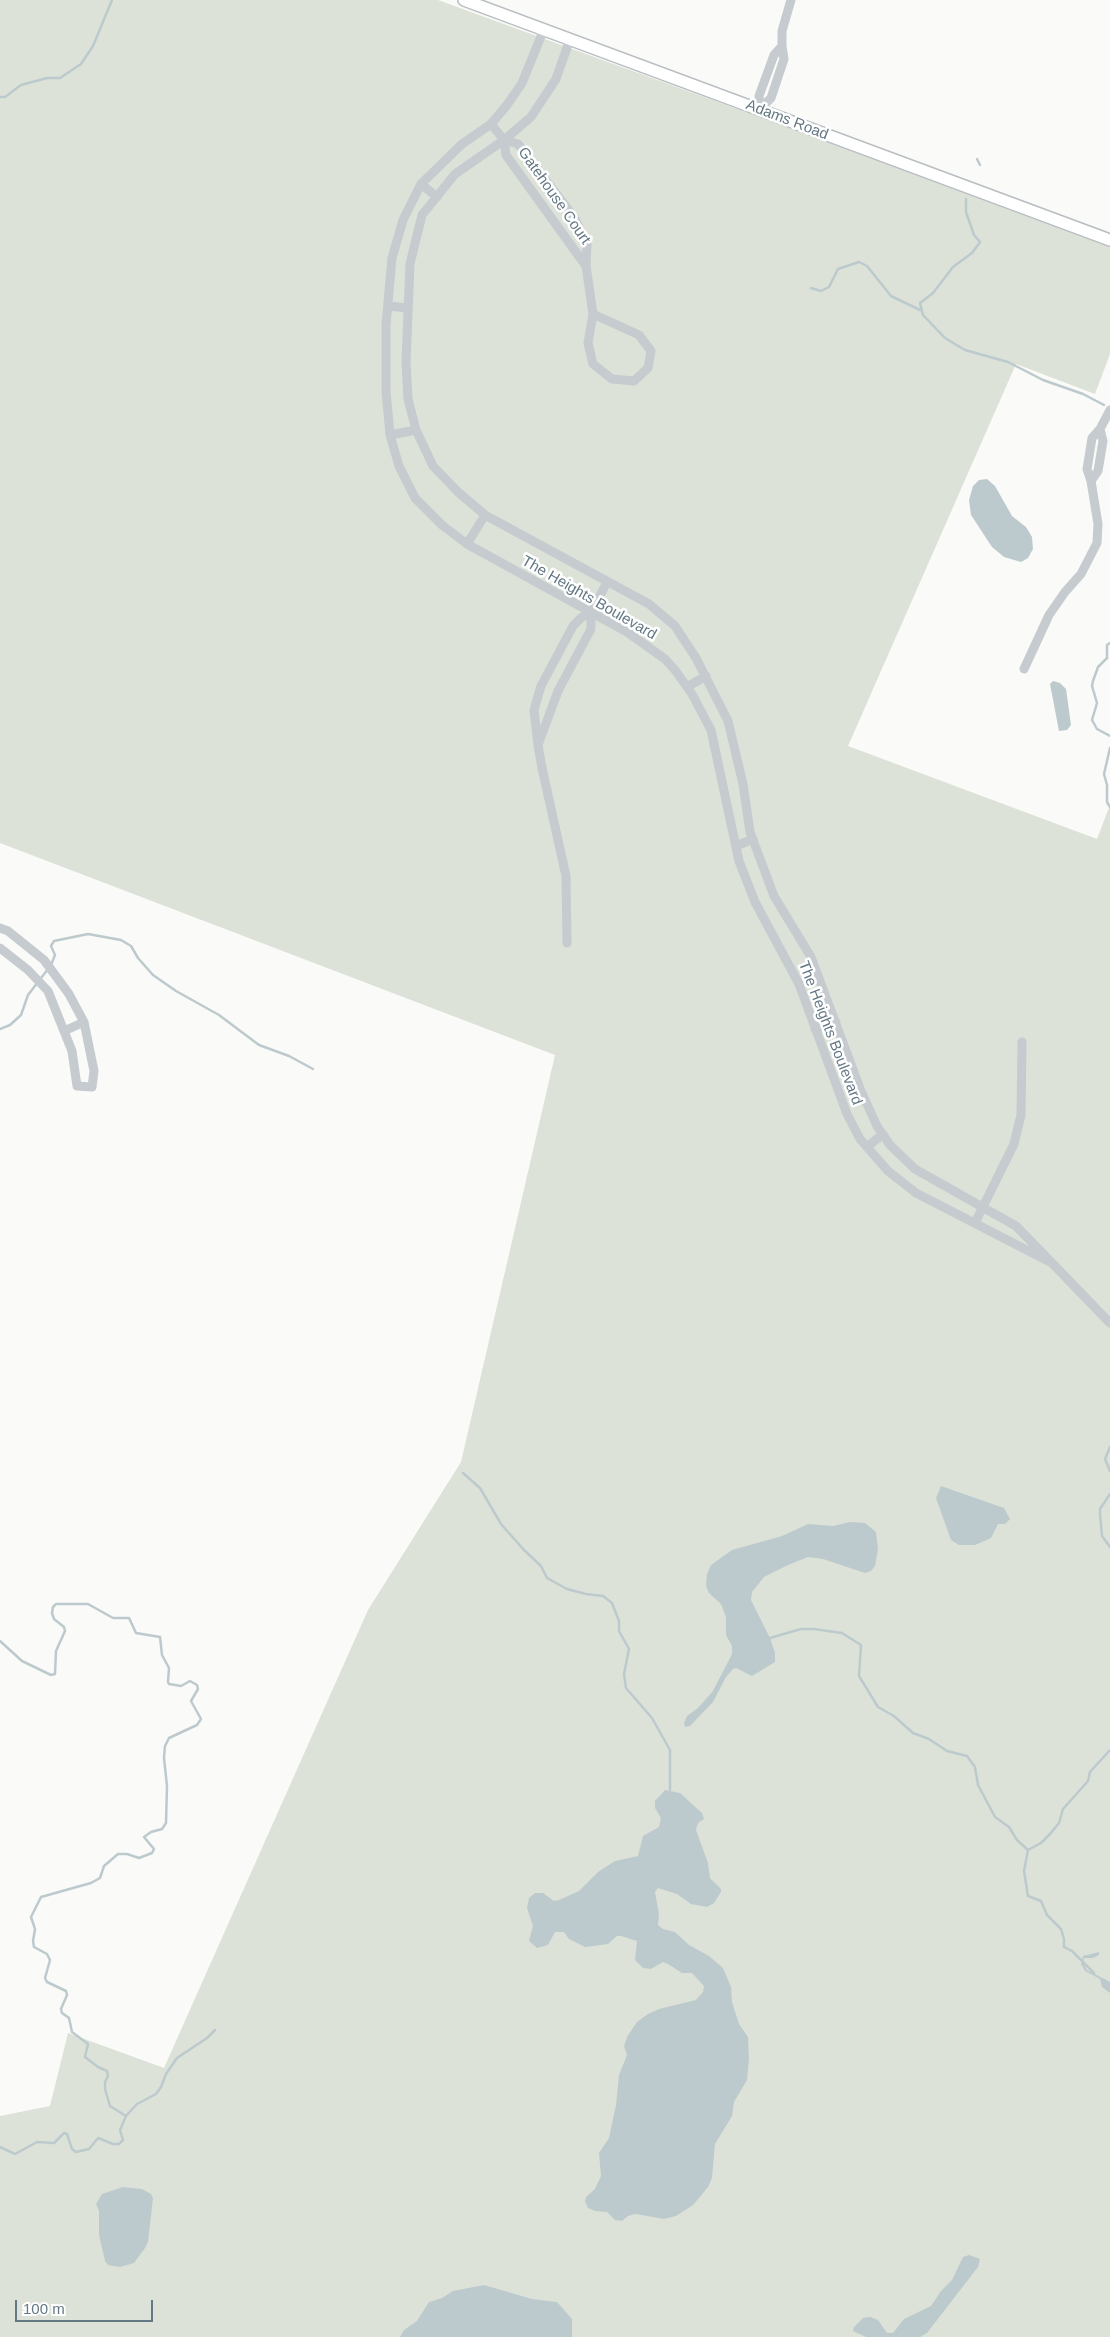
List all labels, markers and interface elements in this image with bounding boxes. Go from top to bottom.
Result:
street label: Adams Road [743,96,831,144]
street label: Gatehouse Court [514,144,594,248]
street label: The Heights Boulevard [518,552,660,644]
street label: The Heights Boulevard [794,959,866,1107]
scale bar [18,2290,155,2322]
text: 100 m [23,2300,65,2317]

